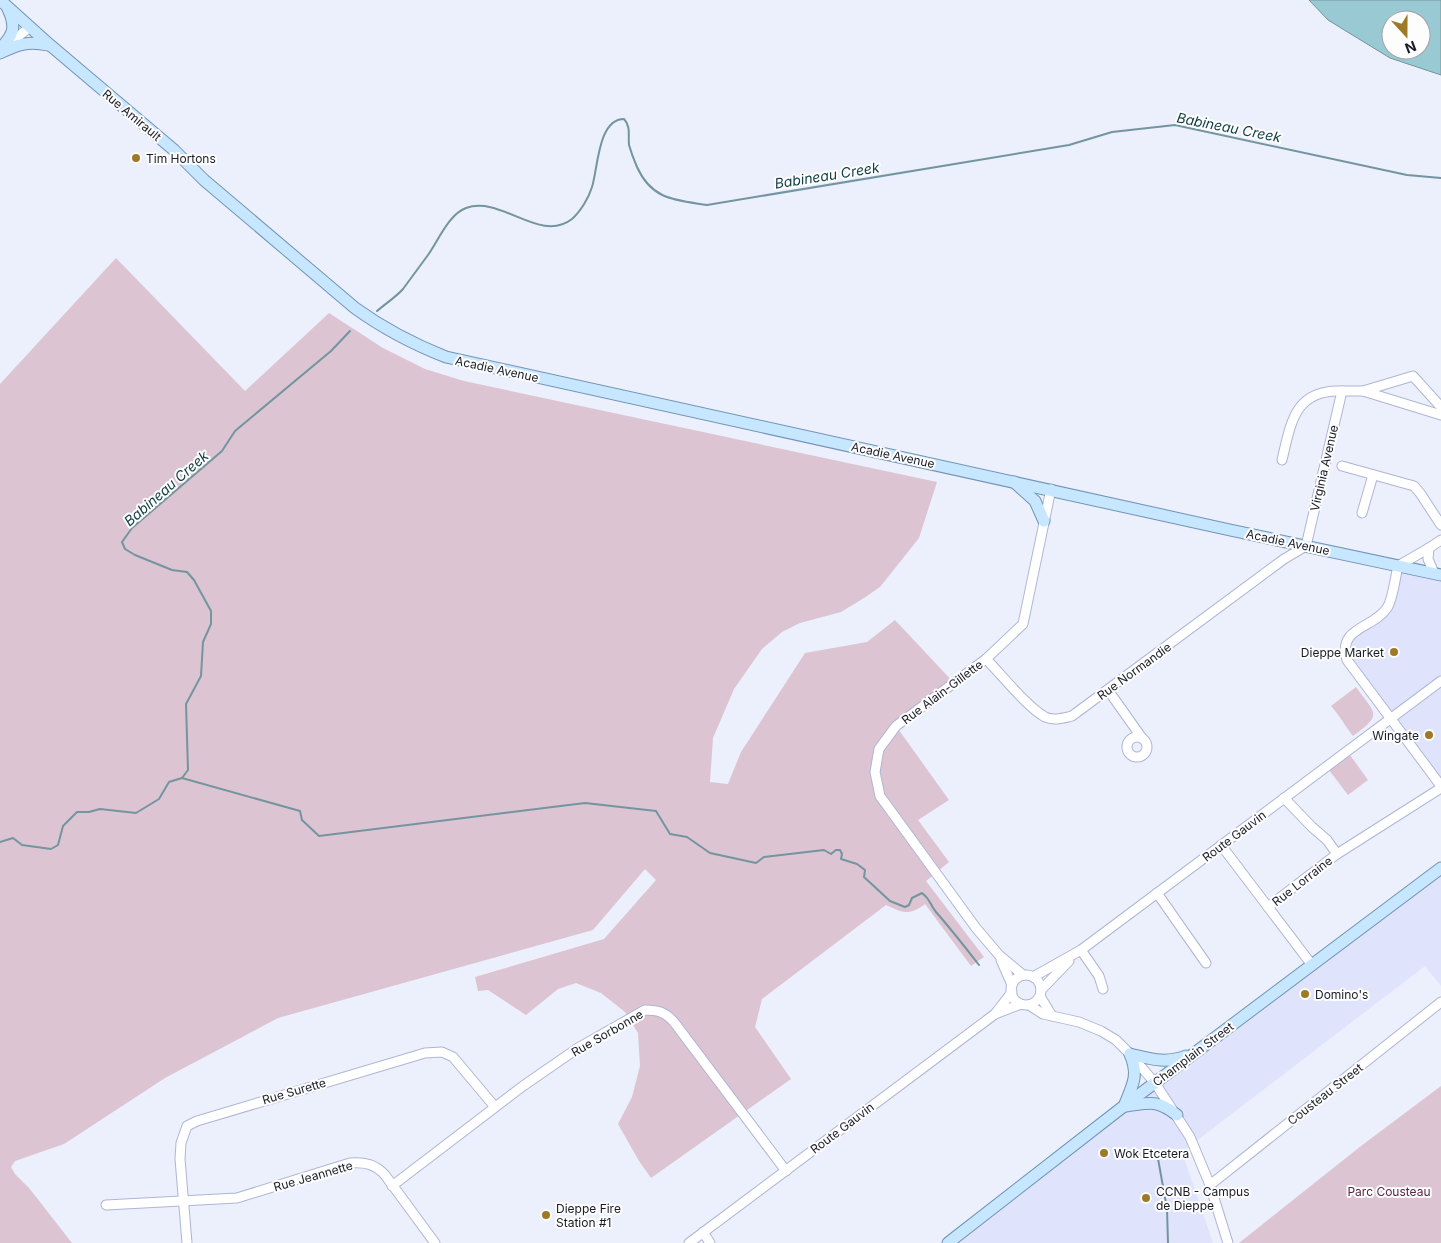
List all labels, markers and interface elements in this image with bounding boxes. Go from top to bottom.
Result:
north arrow [1381,10,1431,60]
text: N [1403,38,1419,57]
street label: Rue Amirault [100,86,165,144]
water label: Babineau Creek [1175,109,1283,146]
place label: Tim Hortons [146,151,216,166]
marker: Tim Hortons [130,152,142,164]
water label: Babineau Creek [773,158,881,192]
street label: Acadie Avenue [454,353,540,385]
street label: Virginia Avenue [1307,423,1341,513]
street label: Acadie Avenue [850,439,936,471]
water label: Babineau Creek [120,447,212,529]
street label: Acadie Avenue [1245,526,1331,558]
street label: Rue Normandie [1094,639,1174,703]
place label: Dieppe Market [1301,645,1384,660]
marker: Dieppe Market [1388,646,1400,658]
street label: Rue Alain-Gillette [898,657,986,727]
place label: Wingate [1372,728,1419,743]
marker: Wingate [1423,729,1435,741]
street label: Route Gauvin [1199,807,1269,865]
street label: Rue Lorraine [1269,853,1335,909]
place label: Domino's [1315,987,1368,1002]
marker: Domino's [1299,988,1311,1000]
street label: Rue Sorbonne [568,1006,646,1060]
street label: Champlain Street [1150,1019,1236,1089]
street label: Cousteau Street [1284,1060,1366,1128]
street label: Rue Surette [260,1075,328,1107]
street label: Route Gauvin [807,1099,877,1157]
place label: Wok Etcetera [1114,1146,1189,1161]
marker: Wok Etcetera [1098,1147,1110,1159]
street label: Rue Jeannette [272,1158,354,1194]
place label: CCNB - Campus de Dieppe [1156,1184,1250,1213]
park label: Parc Cousteau [1347,1184,1431,1199]
marker: CCNB - Campus de Dieppe [1140,1192,1152,1204]
place label: Dieppe Fire Station #1 [556,1201,621,1230]
marker: Dieppe Fire Station #1 [540,1209,552,1221]

